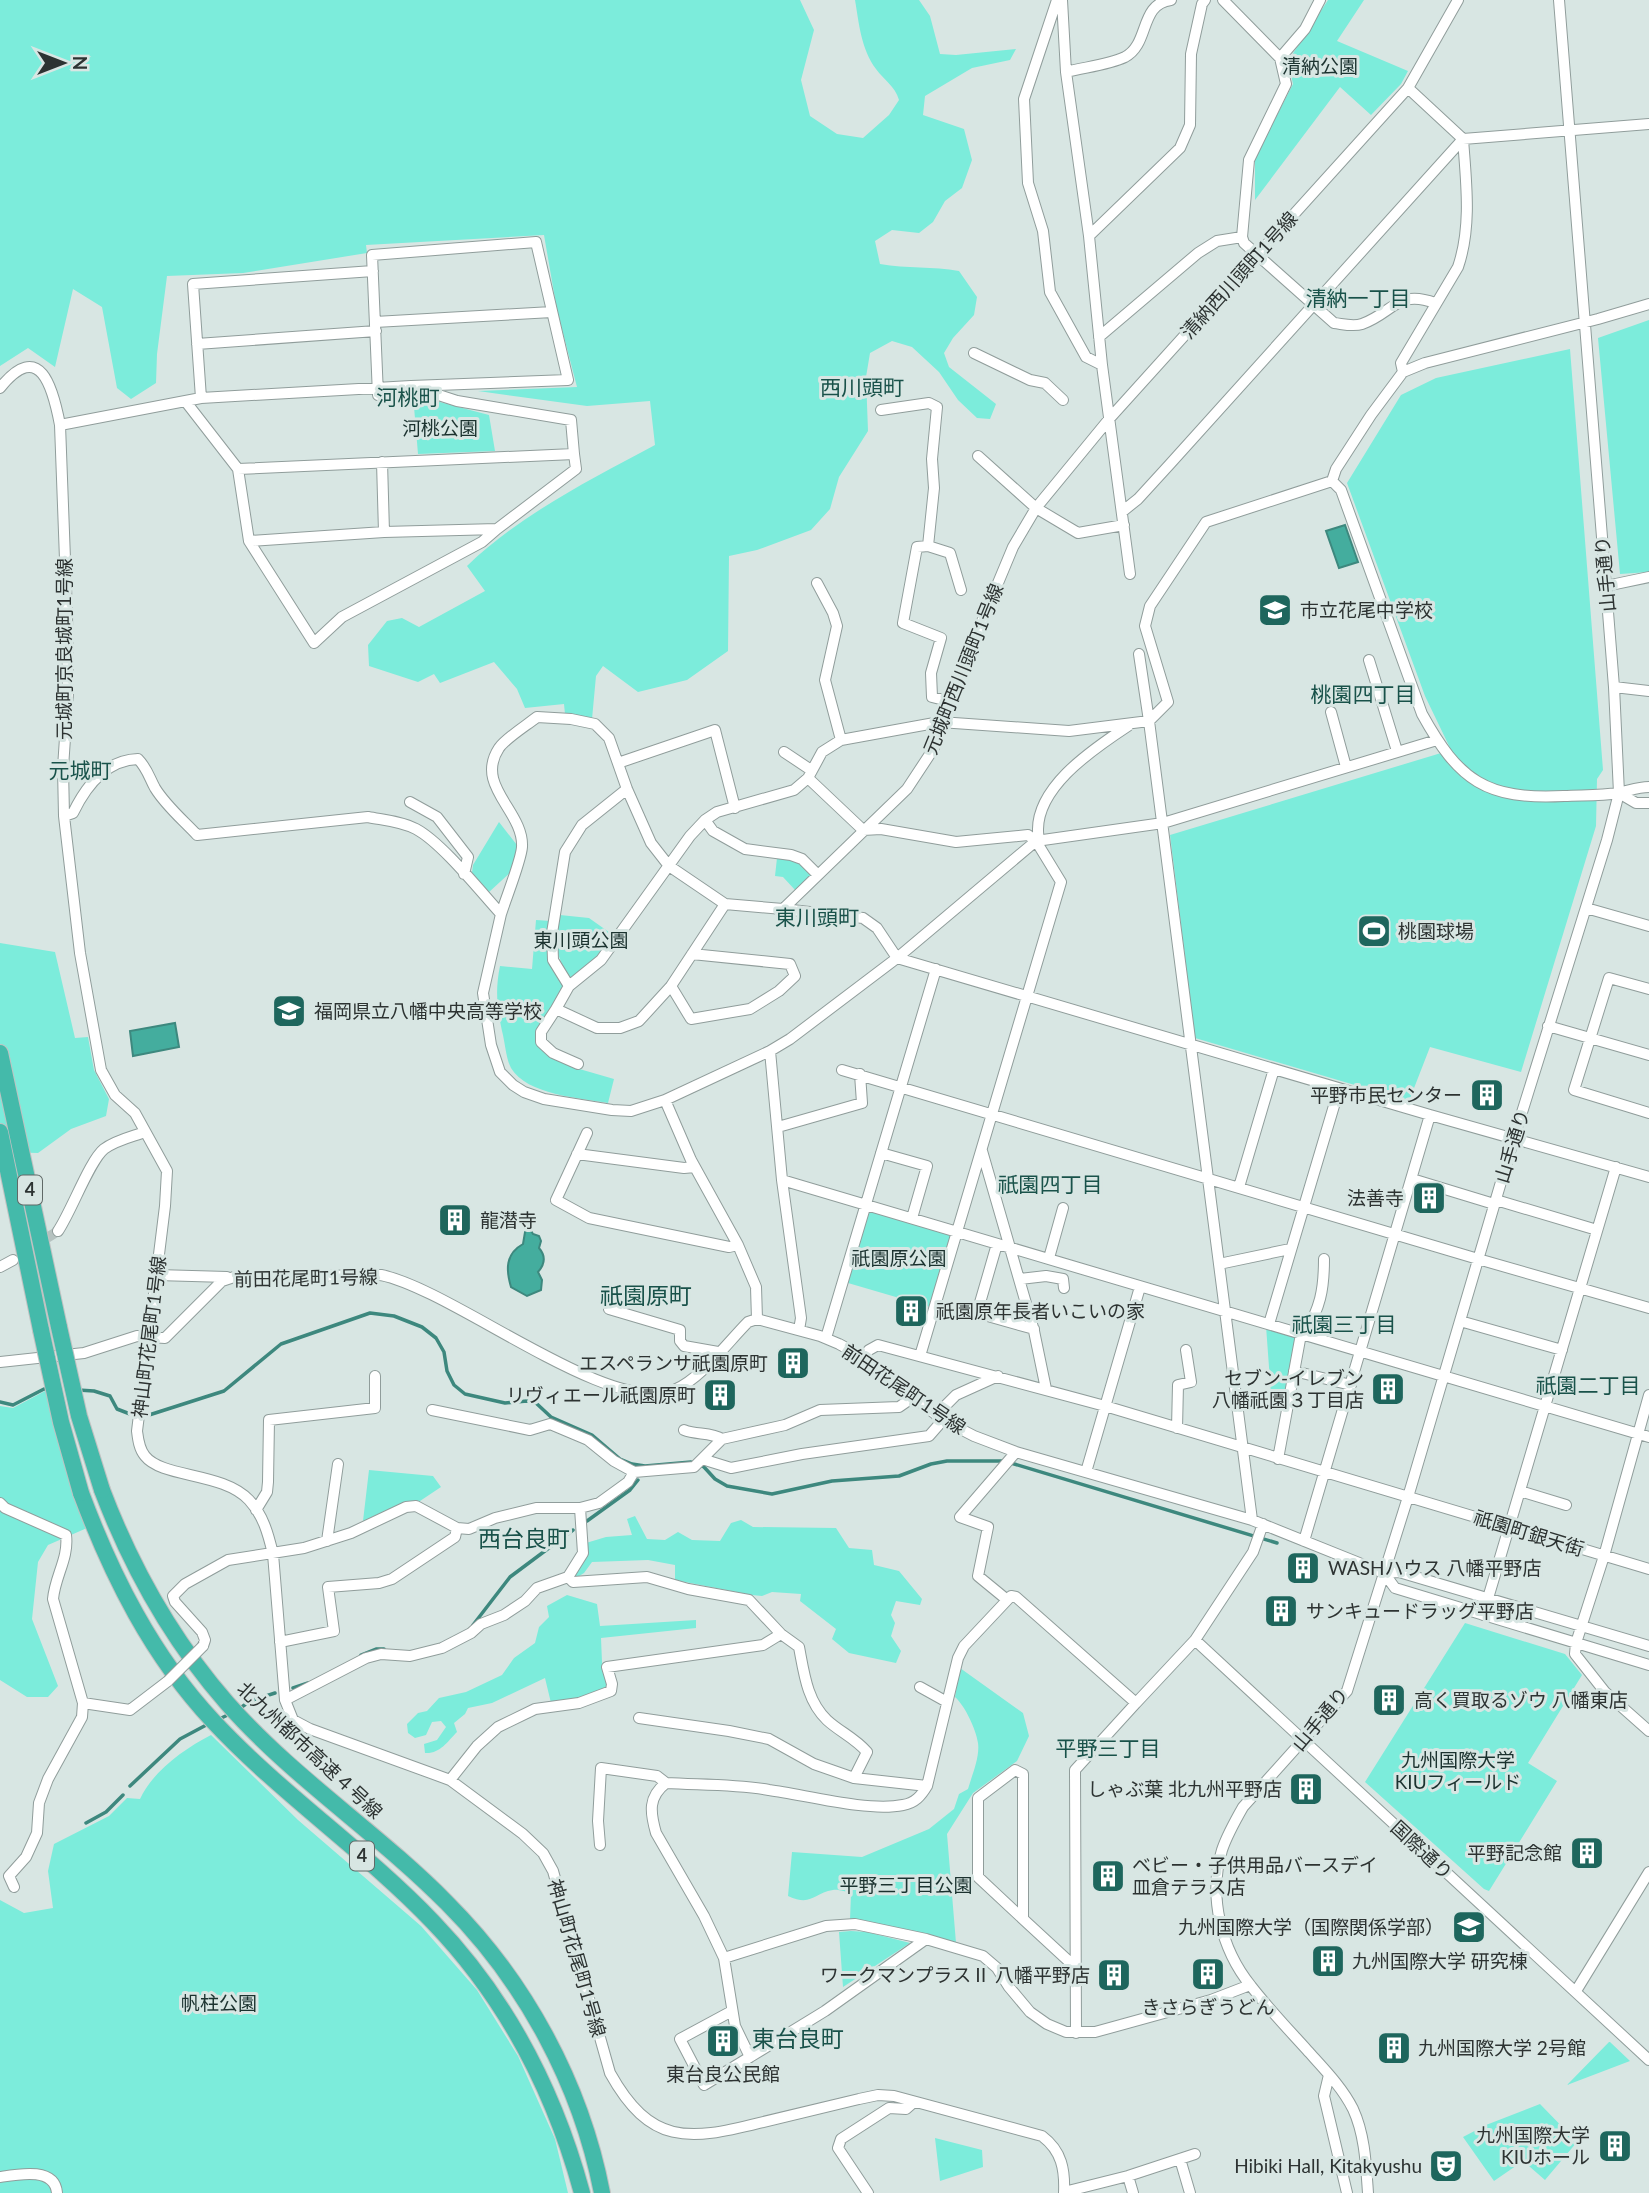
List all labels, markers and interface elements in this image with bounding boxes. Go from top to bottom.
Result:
north arrow [28,28,98,98]
park label: 清納公園 [1282,54,1358,77]
text: N [69,56,92,70]
street label: 清納西川頭町1号線 [1176,206,1302,343]
district label: 清納一丁目 [1306,285,1411,310]
district label: 西川頭町 [820,374,904,399]
district label: 河桃町 [377,384,440,409]
park label: 河桃公園 [402,416,478,439]
street label: 山手通り [1590,535,1619,613]
street label: 元城町京良城町1号線 [52,558,75,740]
street label: 元城町西川頭町1号線 [918,580,1007,758]
school or university icon: 市立花尾中学校 [1256,591,1294,629]
place label: 市立花尾中学校 [1300,598,1433,621]
district label: 桃園四丁目 [1311,681,1416,706]
district label: 元城町 [49,757,112,782]
district label: 東川頭町 [775,904,859,929]
sports icon: 桃園球場 [1355,912,1393,950]
place label: 桃園球場 [1398,919,1474,942]
park label: 東川頭公園 [533,928,629,951]
school or university icon: 福岡県立八幡中央高等学校 [270,992,308,1030]
place label: 福岡県立八幡中央高等学校 [314,999,542,1022]
building icon: 平野市民センター [1468,1076,1506,1114]
place label: 平野市民センター [1310,1083,1462,1106]
street label: 山手通り [1489,1106,1534,1186]
district label: 祇園四丁目 [998,1171,1103,1196]
road number: 4 [18,1176,42,1204]
building icon: 法善寺 [1410,1179,1448,1217]
place label: 法善寺 [1347,1186,1404,1209]
building icon: 龍潜寺 [436,1201,474,1239]
place label: 龍潜寺 [480,1208,537,1231]
park label: 祇園原公園 [851,1246,947,1269]
street label: 神山町花尾町1号線 [127,1255,170,1419]
street label: 前田花尾町1号線 [234,1265,378,1290]
district label: 祇園原町 [600,1281,692,1309]
building icon: 祇園原年長者いこいの家 [892,1292,930,1330]
place label: 祇園原年長者いこいの家 [936,1299,1145,1322]
district label: 祇園三丁目 [1292,1311,1397,1336]
street label: 前田花尾町1号線 [838,1339,970,1438]
building icon: エスペランサ祇園原町 [774,1344,812,1382]
place label: エスペランサ祇園原町 [579,1351,768,1374]
place label: セブン-イレブン 八幡祇園３丁目店 [1212,1366,1364,1411]
building icon: セブン-イレブン 八幡祇園３丁目店 [1369,1370,1407,1408]
district label: 祇園二丁目 [1536,1372,1641,1397]
building icon: リヴィエール祇園原町 [701,1376,739,1414]
place label: リヴィエール祇園原町 [506,1383,696,1406]
street label: 祇園町銀天街 [1471,1505,1587,1560]
district label: 西台良町 [478,1524,570,1552]
building icon: WASHハウス 八幡平野店 [1284,1549,1322,1587]
place label: WASHハウス 八幡平野店 [1328,1556,1541,1579]
building icon: サンキュードラッグ平野店 [1262,1592,1300,1630]
place label: サンキュードラッグ平野店 [1306,1599,1534,1622]
street label: 北九州都市高速４号線 [233,1676,388,1823]
building icon: 高く買取るゾウ 八幡東店 [1370,1681,1408,1719]
street label: 山手通り [1286,1682,1353,1755]
place label: 高く買取るゾウ 八幡東店 [1414,1688,1628,1711]
district label: 平野三丁目 [1056,1735,1161,1760]
park label: 九州国際大学 KIUフィールド [1395,1748,1521,1793]
building icon: しゃぶ葉 北九州平野店 [1287,1770,1325,1808]
place label: しゃぶ葉 北九州平野店 [1087,1777,1282,1800]
street label: 国際通り [1387,1815,1458,1884]
building icon: 平野記念館 [1568,1834,1606,1872]
place label: 平野記念館 [1467,1841,1562,1864]
road number: 4 [350,1842,374,1870]
place label: ベビー・子供用品バースデイ 皿倉テラス店 [1132,1853,1378,1898]
building icon: ベビー・子供用品バースデイ 皿倉テラス店 [1089,1857,1127,1895]
park label: 平野三丁目公園 [839,1873,973,1896]
street label: 神山町花尾町1号線 [544,1876,611,2039]
school or university icon: 九州国際大学（国際関係学部） [1450,1908,1488,1946]
place label: 九州国際大学（国際関係学部） [1178,1915,1444,1938]
building icon: 九州国際大学 研究棟 [1309,1942,1347,1980]
place label: 九州国際大学 研究棟 [1352,1949,1528,1972]
building icon: きさらぎうどん [1189,1955,1227,1993]
building icon: ワークマンプラスⅡ 八幡平野店 [1095,1956,1133,1994]
place label: ワークマンプラスⅡ 八幡平野店 [820,1963,1090,1986]
park label: 帆柱公園 [181,1991,257,2014]
place label: きさらぎうどん [1141,1995,1275,2018]
building icon: 東台良公民館 [704,2022,742,2060]
district label: 東台良町 [752,2024,844,2052]
building icon: 九州国際大学 2号館 [1375,2029,1413,2067]
place label: 九州国際大学 2号館 [1418,2036,1586,2059]
place label: 東台良公民館 [666,2062,780,2085]
place label: 九州国際大学 KIUホール [1476,2123,1590,2168]
building icon: 九州国際大学 KIUホール [1596,2127,1634,2165]
theatre icon: Hibiki Hall, Kitakyushu [1427,2147,1465,2185]
place label: Hibiki Hall, Kitakyushu [1234,2154,1422,2177]

